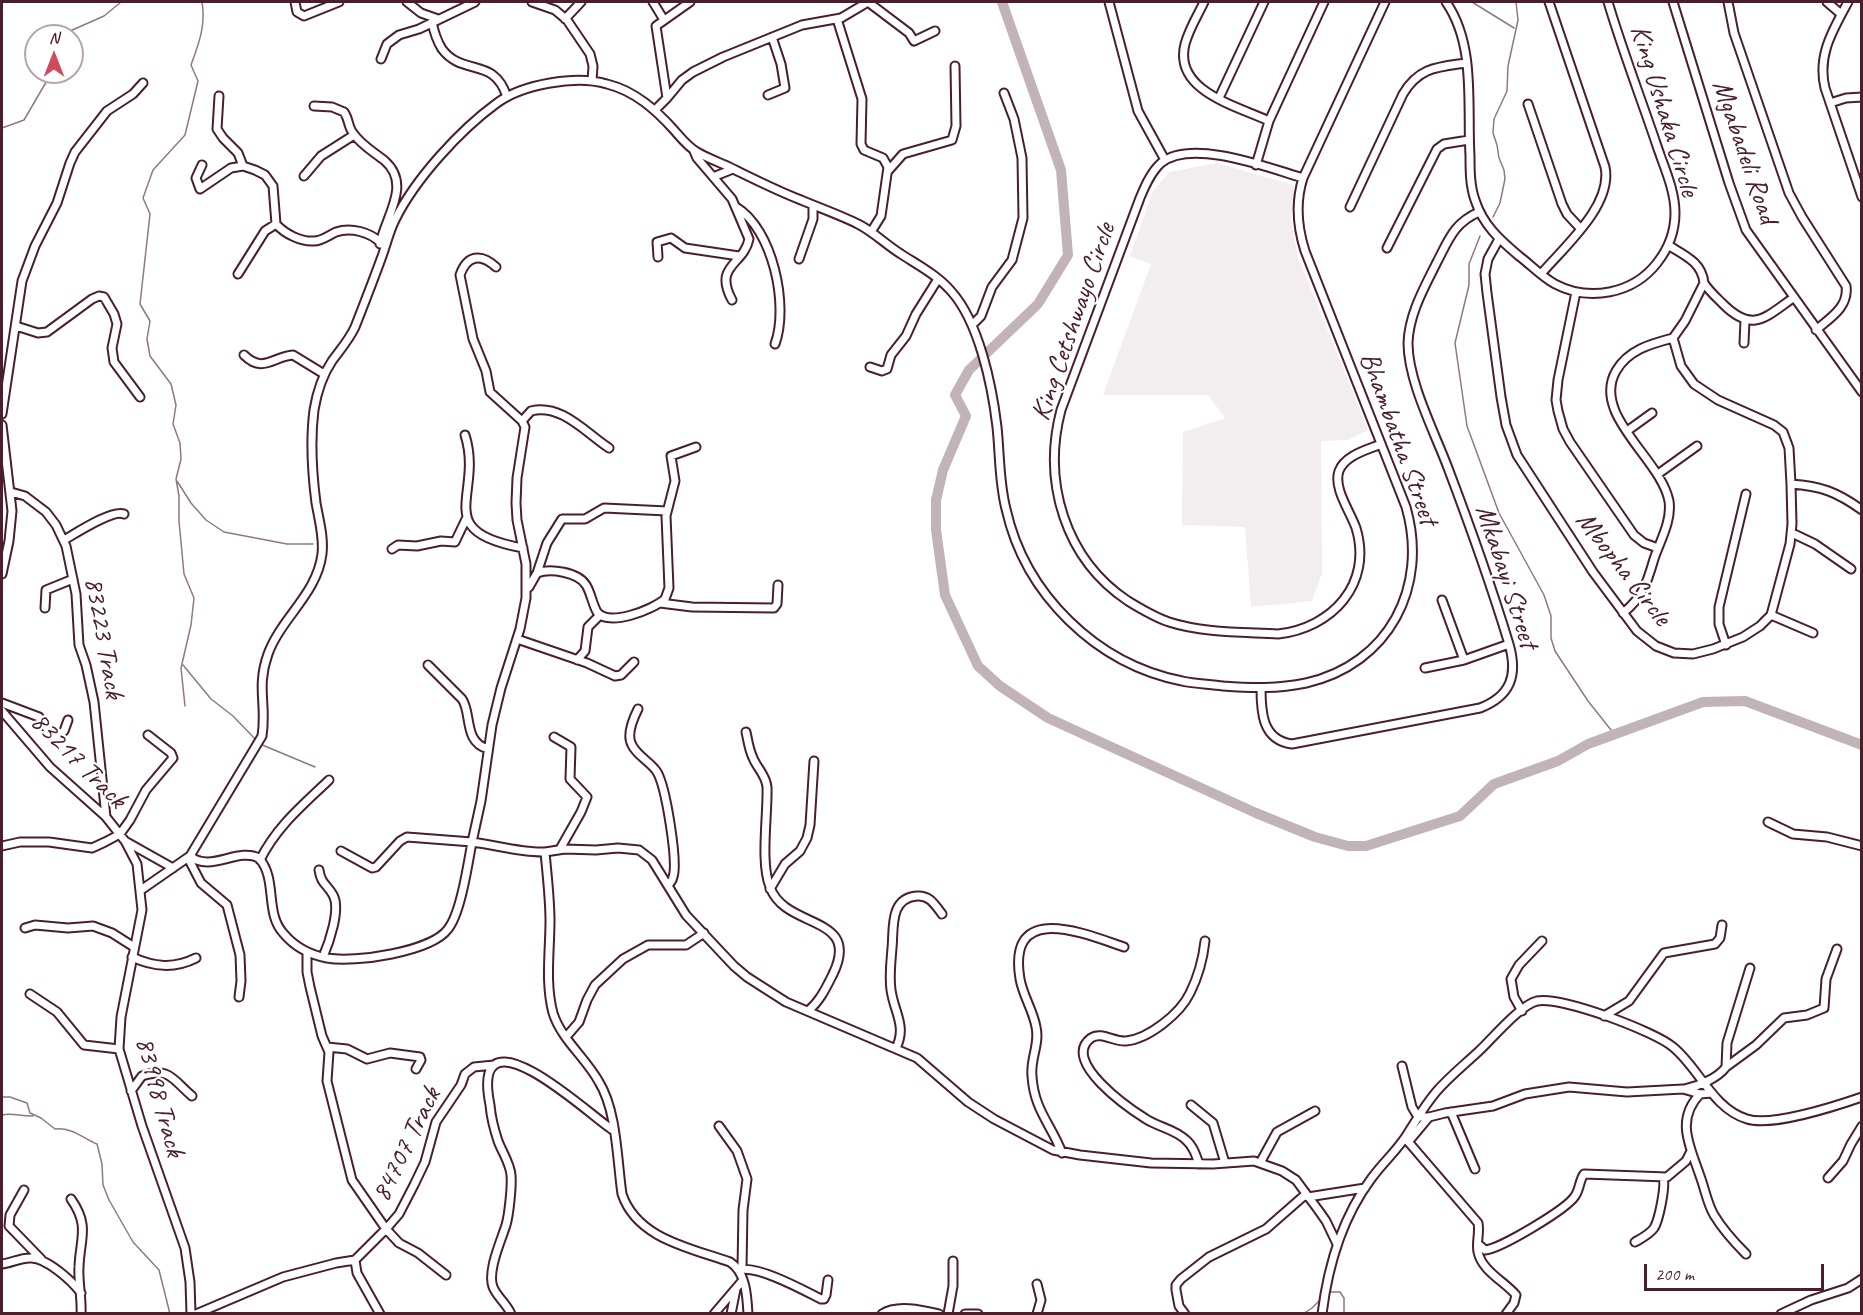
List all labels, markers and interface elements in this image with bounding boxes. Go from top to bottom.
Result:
street label: King Ushaka Circle [1622,21,1706,201]
north arrow [24,24,84,84]
text: N [49,28,59,48]
street label: Mgabadeli Road [1704,76,1784,228]
street label: King Cetshwayo Circle [1024,219,1124,425]
street label: Bhambatha Street [1351,348,1445,530]
street label: Mkabayi Street [1467,501,1545,653]
street label: Mbopha Circle [1568,505,1678,633]
street label: 83223 Track [76,575,130,701]
street label: 83217 Track [23,706,133,816]
street label: 83998 Track [127,1033,191,1161]
street label: 84707 Track [365,1083,449,1207]
scale bar [1647,1252,1827,1290]
text: 200 m [1655,1263,1694,1285]

